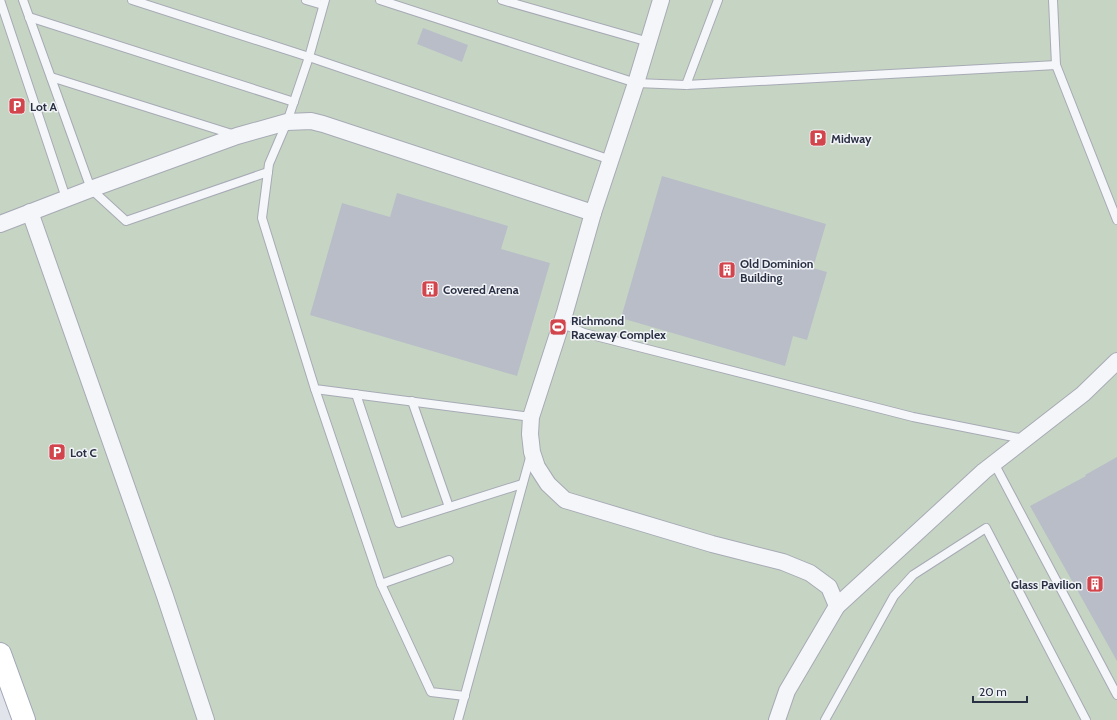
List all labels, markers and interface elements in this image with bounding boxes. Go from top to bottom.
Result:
parking icon: Lot A [7,96,27,116]
place label: Lot A [30,99,58,114]
parking icon: Midway [808,128,828,148]
place label: Midway [831,131,872,146]
place label: Old Dominion Building [740,256,813,285]
building icon: Old Dominion Building [717,260,737,280]
building icon: Covered Arena [420,279,440,299]
place label: Covered Arena [443,282,519,297]
place label: Richmond Raceway Complex [571,313,666,342]
sports icon: Richmond Raceway Complex [548,317,568,337]
parking icon: Lot C [47,442,67,462]
place label: Lot C [70,445,97,460]
building icon: Glass Pavilion [1085,574,1105,594]
place label: Glass Pavilion [1011,577,1082,592]
scale bar [973,678,1027,704]
text: 20 m [979,684,1007,699]

